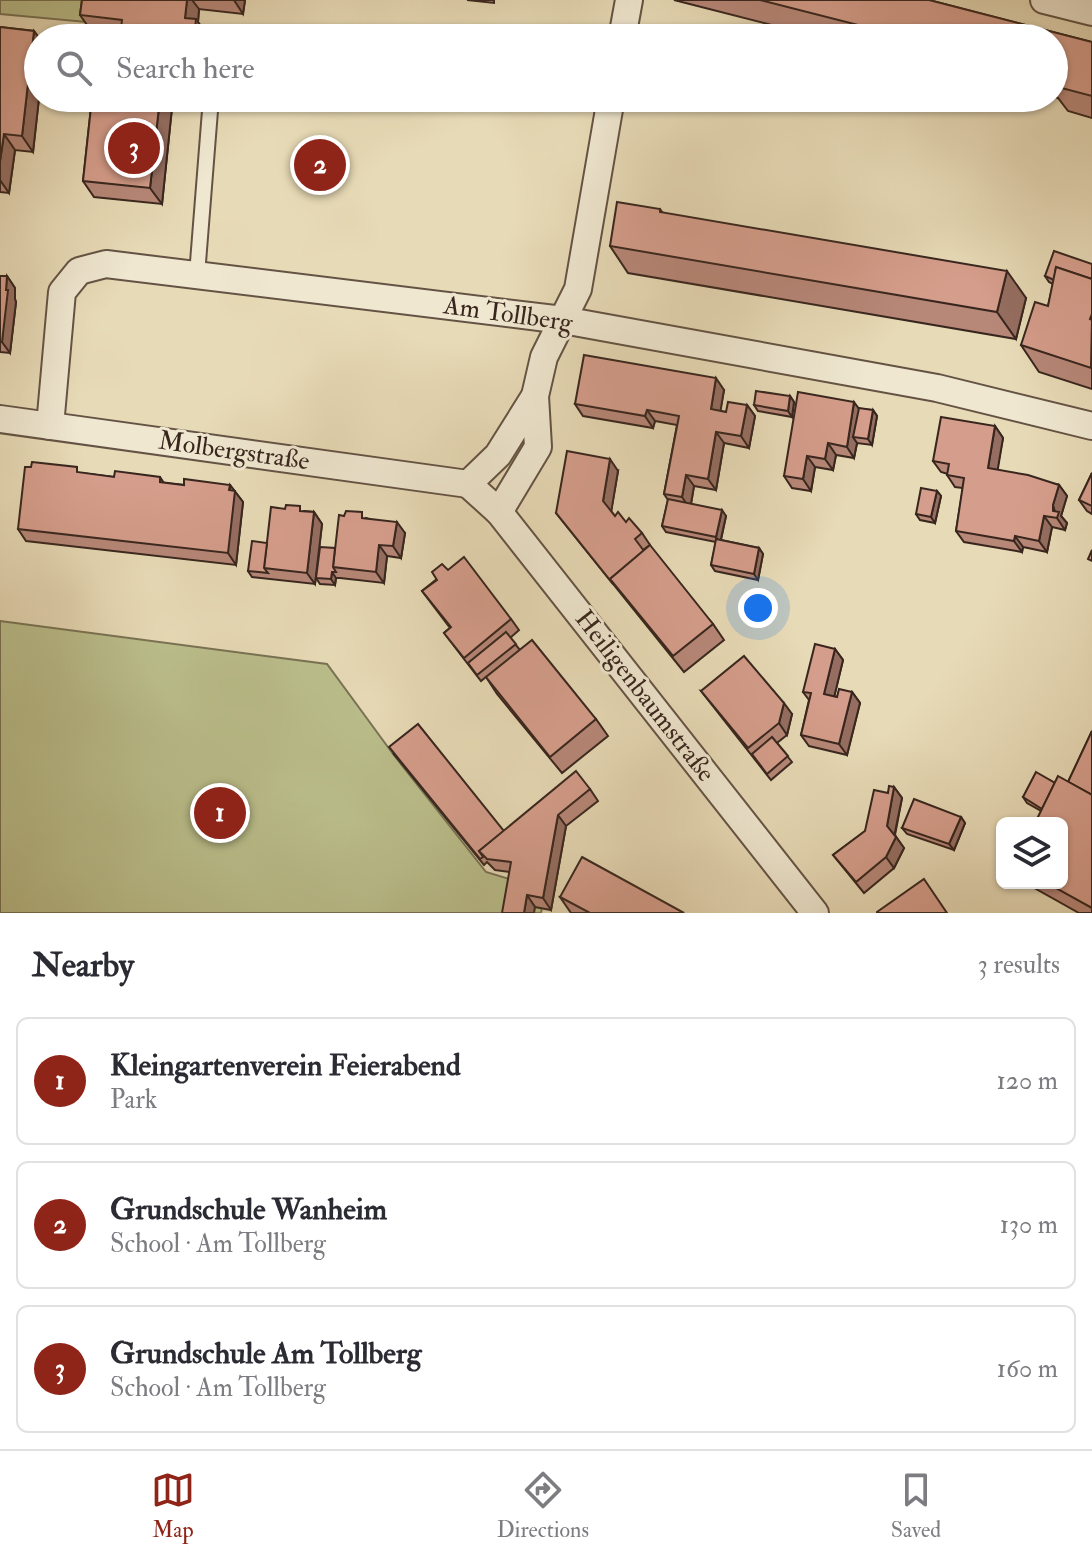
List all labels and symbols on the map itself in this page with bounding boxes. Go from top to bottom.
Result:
pin: 3 [108,118,160,178]
pin: 2 [294,135,346,195]
street label: Am Tollberg [441,289,576,339]
street label: Molbergstraße [156,425,312,477]
your location [738,588,778,628]
street label: Heiligenbaumstraße [568,604,722,788]
pin: 1 [194,783,246,843]

